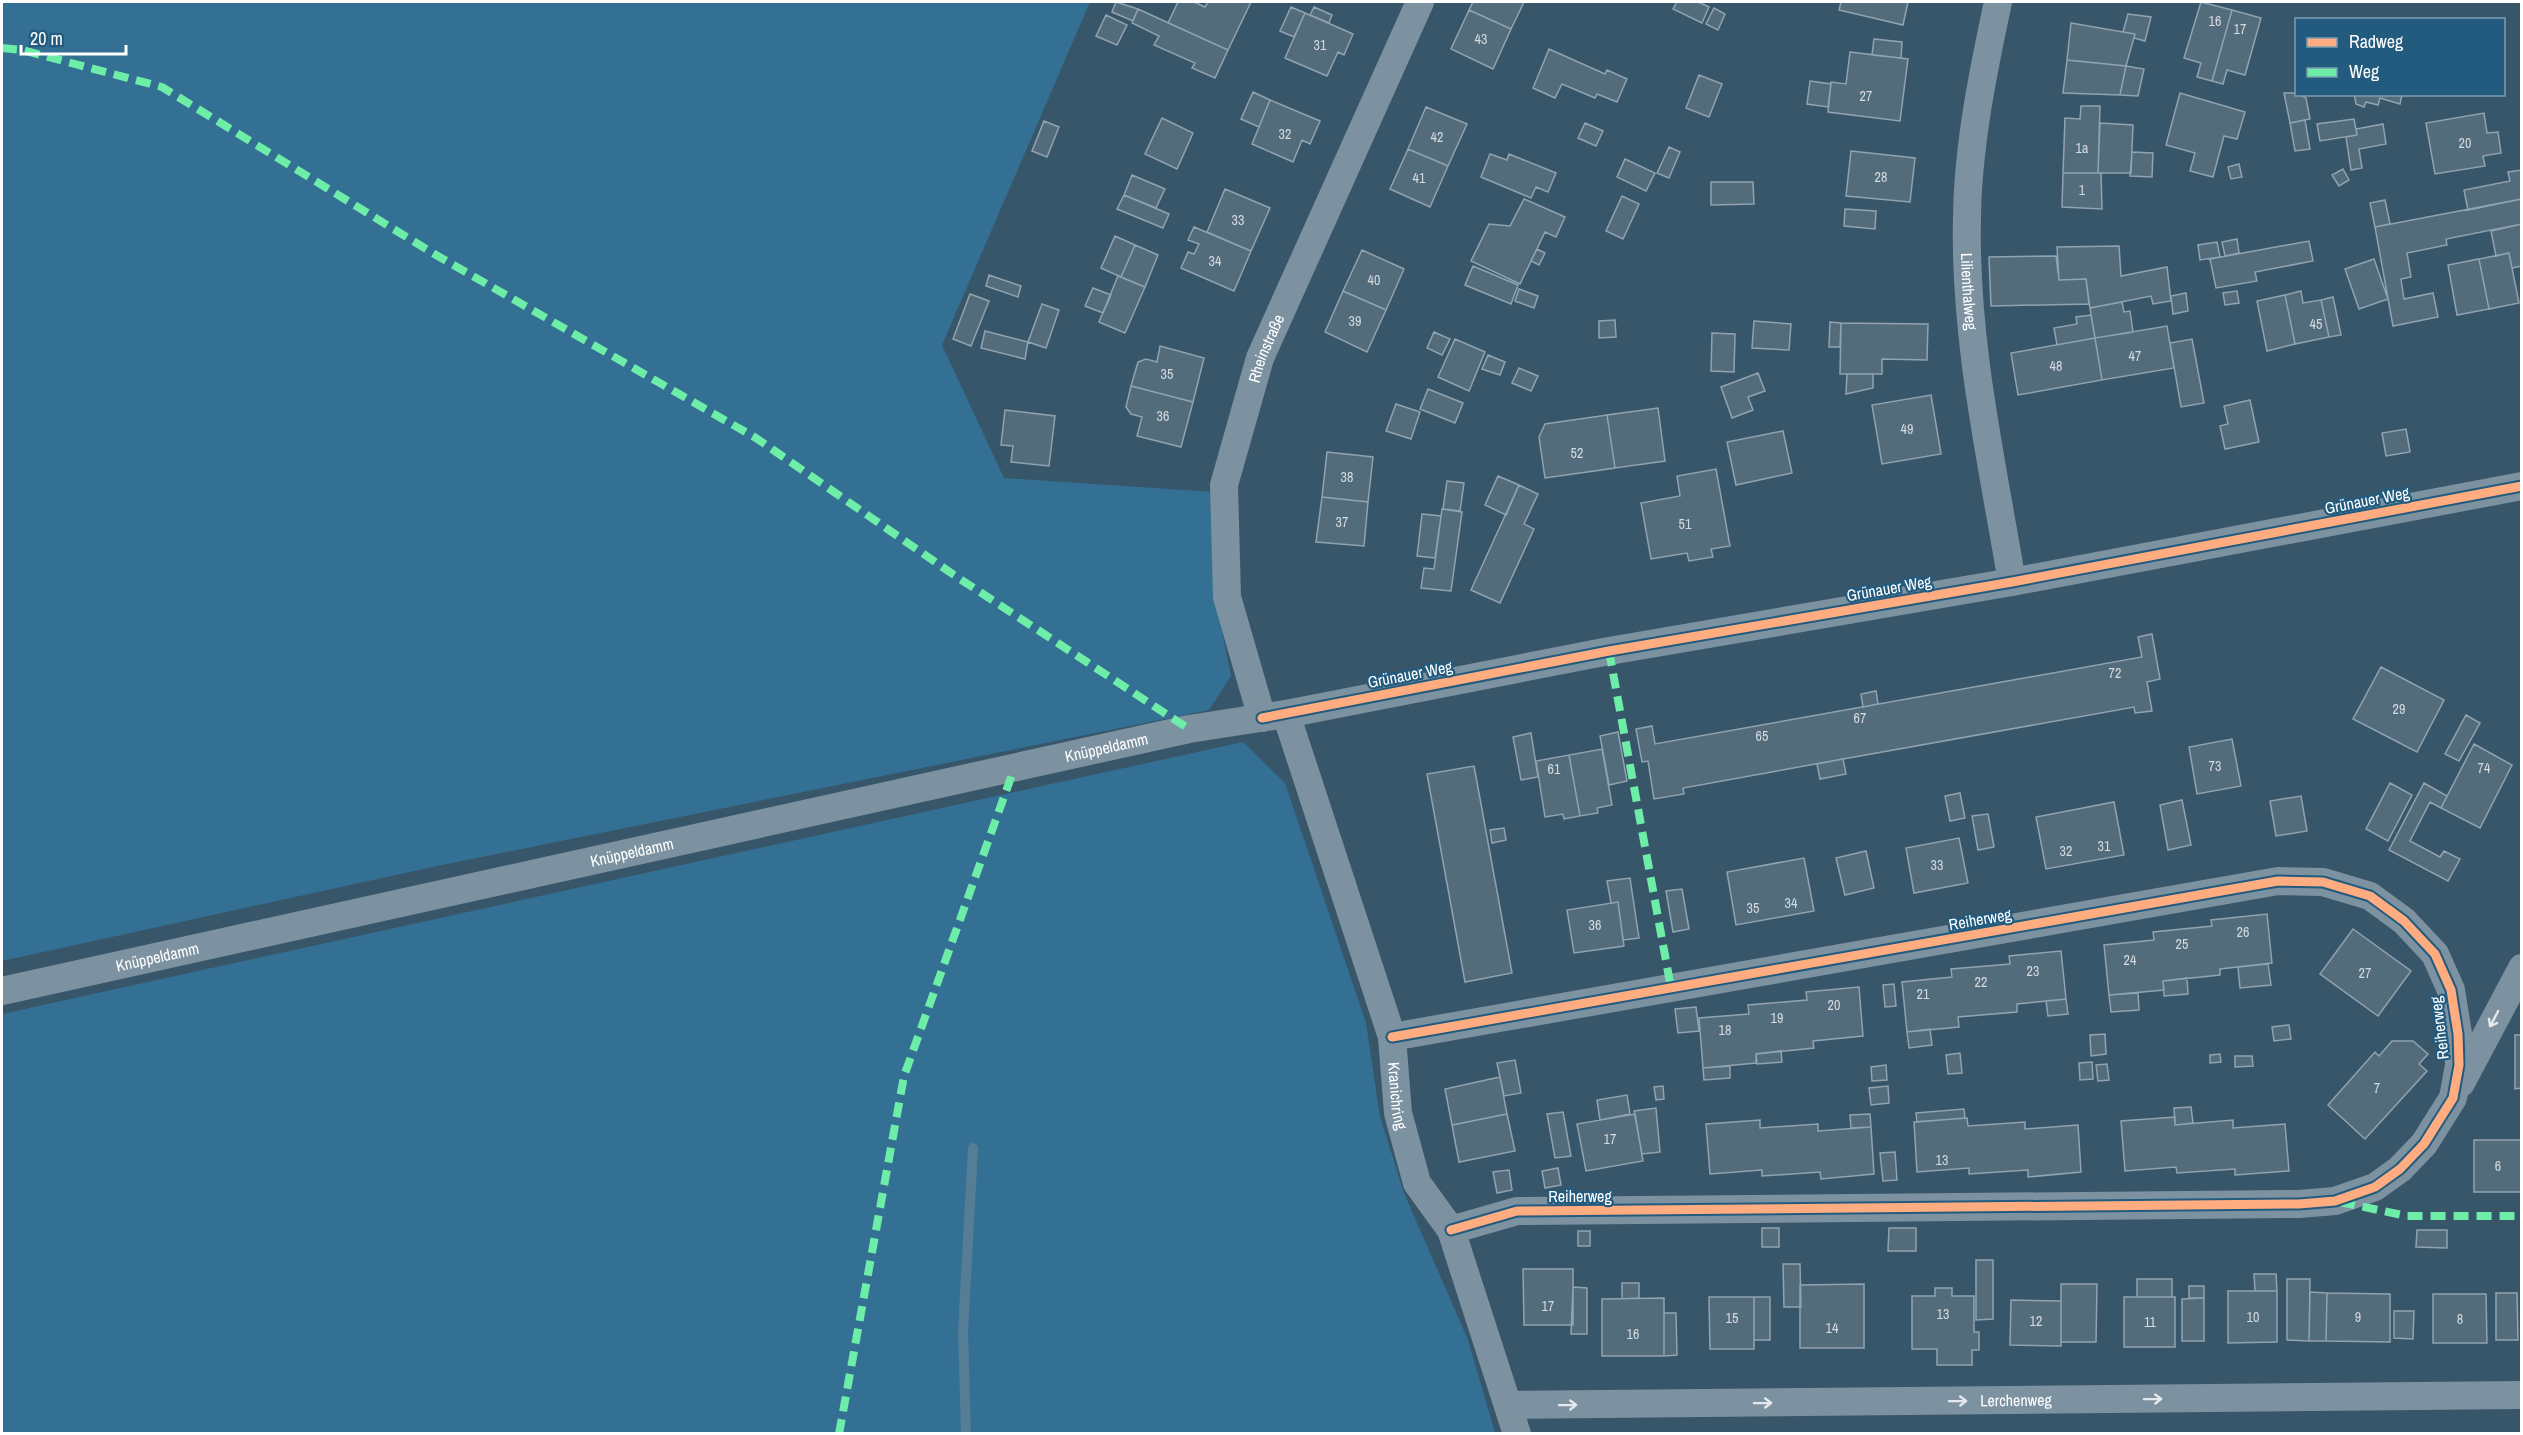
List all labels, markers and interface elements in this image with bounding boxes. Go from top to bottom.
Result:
house number: 16 [2209,12,2221,30]
scale bar [21,18,126,56]
legend [2295,18,2505,96]
house number: 17 [2234,20,2246,38]
text: 20 m [30,26,63,51]
text: Radweg [2349,29,2404,54]
house number: 43 [1475,30,1487,48]
house number: 31 [1314,36,1327,54]
text: Weg [2349,59,2380,84]
house number: 27 [1860,87,1872,105]
house number: 32 [1279,125,1291,143]
house number: 42 [1431,128,1443,146]
house number: 20 [2459,134,2471,152]
house number: 1a [2076,139,2089,157]
house number: 28 [1875,168,1887,186]
house number: 41 [1413,169,1426,187]
house number: 1 [2079,181,2086,199]
house number: 33 [1232,211,1244,229]
house number: 34 [1209,252,1222,270]
street label: Lilienthalweg [1956,252,1983,332]
house number: 40 [1368,271,1380,289]
street label: Rheinstraße [1243,311,1289,385]
house number: 39 [1349,312,1361,330]
house number: 45 [2310,315,2322,333]
house number: 47 [2129,347,2141,365]
house number: 48 [2050,357,2062,375]
house number: 35 [1161,365,1173,383]
house number: 36 [1157,407,1169,425]
house number: 49 [1901,420,1913,438]
house number: 52 [1571,444,1583,462]
house number: 38 [1341,468,1353,486]
street label: Grünauer Weg [2323,481,2412,519]
house number: 37 [1336,513,1348,531]
house number: 51 [1679,515,1692,533]
street label: Grünauer Weg [1845,570,1934,606]
street label: Grünauer Weg [1366,655,1455,693]
house number: 72 [2109,664,2121,682]
house number: 29 [2393,700,2405,718]
house number: 67 [1854,709,1866,727]
street label: Knüppeldamm [1063,727,1150,767]
house number: 65 [1756,727,1768,745]
house number: 73 [2209,757,2221,775]
house number: 74 [2478,759,2491,777]
house number: 61 [1548,760,1561,778]
street label: Knüppeldamm [588,832,676,872]
house number: 31 [2098,837,2111,855]
house number: 32 [2060,842,2072,860]
house number: 33 [1931,856,1943,874]
house number: 34 [1785,894,1798,912]
house number: 35 [1747,899,1759,917]
street label: Reiherweg [1947,903,2014,935]
house number: 36 [1589,916,1601,934]
house number: 26 [2237,923,2249,941]
house number: 25 [2176,935,2188,953]
street label: Knüppeldamm [114,937,201,977]
house number: 24 [2124,951,2137,969]
house number: 23 [2027,962,2039,980]
house number: 27 [2359,964,2371,982]
house number: 22 [1975,973,1987,991]
house number: 21 [1917,985,1930,1003]
street label: Reiherweg [2424,994,2454,1061]
house number: 20 [1828,996,1840,1014]
house number: 19 [1771,1009,1783,1027]
one-way arrow [2488,1010,2499,1028]
house number: 18 [1719,1021,1731,1039]
street label: Kranichring [1383,1061,1413,1133]
house number: 7 [2374,1079,2380,1097]
house number: 17 [1604,1130,1616,1148]
house number: 13 [1936,1151,1948,1169]
house number: 6 [2495,1157,2501,1175]
street label: Reiherweg [1548,1185,1612,1207]
house number: 17 [1542,1297,1554,1315]
house number: 13 [1937,1305,1949,1323]
house number: 10 [2247,1308,2259,1326]
house number: 9 [2355,1308,2361,1326]
house number: 15 [1726,1309,1738,1327]
house number: 8 [2457,1310,2463,1328]
house number: 12 [2030,1312,2042,1330]
house number: 11 [2144,1313,2157,1331]
house number: 14 [1826,1319,1839,1337]
house number: 16 [1627,1325,1639,1343]
street label: Lerchenweg [1980,1389,2053,1411]
one-way arrow [2143,1393,2163,1404]
one-way arrow [1948,1395,1968,1407]
one-way arrow [1753,1397,1773,1409]
one-way arrow [1558,1399,1578,1411]

